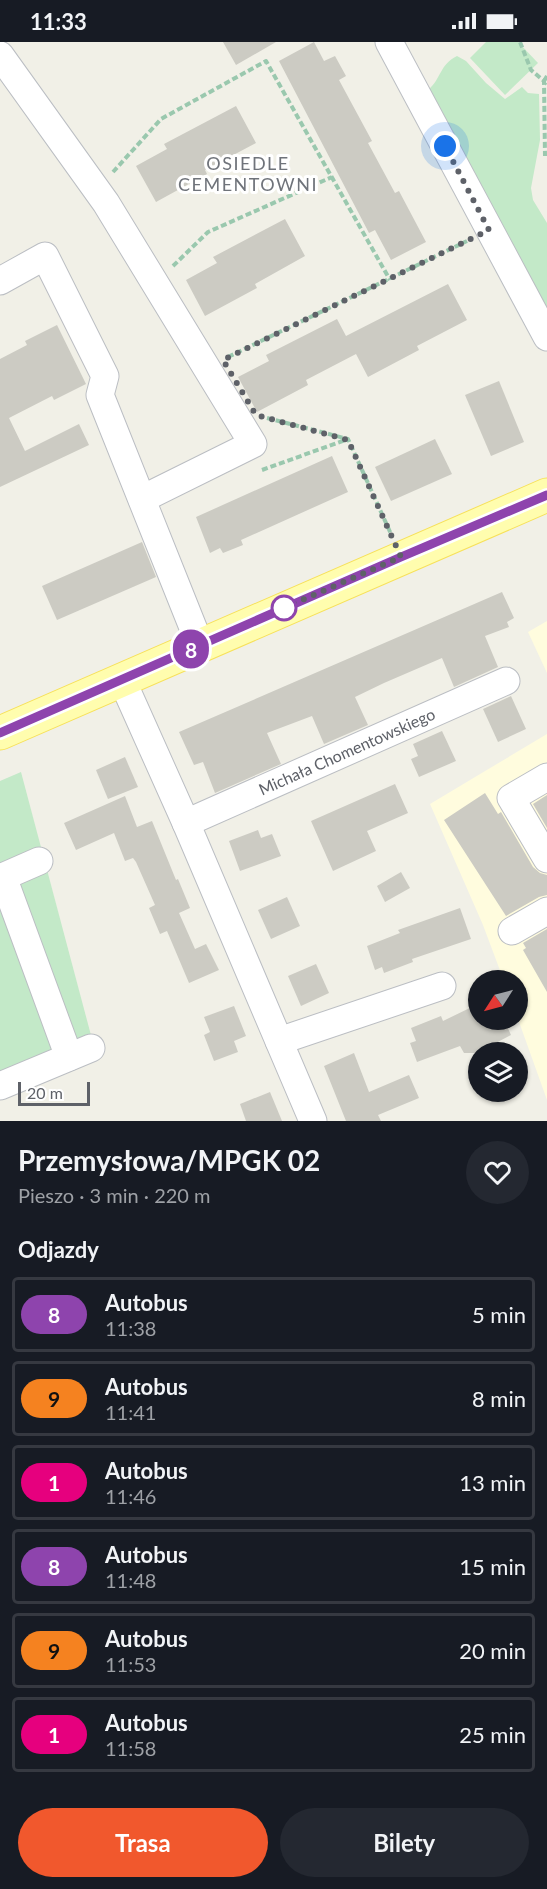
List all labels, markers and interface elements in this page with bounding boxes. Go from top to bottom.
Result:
text: 11:33 [30,8,87,35]
your location [430,131,460,161]
district label: OSIEDLE CEMENTOWNI [178,152,318,195]
unlabelled marker [271,595,297,621]
line badge: 8 [172,630,210,668]
text: 8 [185,637,197,662]
street label: Michała Chomentowskiego [255,704,438,799]
north arrow [468,970,528,1030]
map controls [468,970,528,1102]
button: layers [468,1042,528,1102]
scale bar [18,1079,90,1106]
text: 20 m [27,1083,63,1102]
button: heart [466,1141,529,1204]
text: Przemysłowa/MPGK 02 [18,1143,320,1177]
text: Pieszo · 3 min · 220 m [18,1183,211,1207]
text: Odjazdy [18,1236,99,1263]
text: Autobus [105,1289,188,1316]
text: 5 min [472,1301,526,1328]
text: 8 [48,1302,60,1327]
text: 11:38 [105,1316,156,1340]
text: Autobus [105,1373,188,1400]
text: 8 min [472,1385,526,1412]
text: 9 [48,1386,60,1411]
text: 11:41 [105,1400,156,1424]
text: Autobus [105,1457,188,1484]
text: 13 min [459,1469,526,1496]
text: 1 [48,1470,60,1495]
text: 11:46 [105,1484,156,1508]
text: Autobus [105,1541,188,1568]
text: 15 min [459,1553,526,1580]
text: 8 [48,1554,60,1579]
text: 11:48 [105,1568,156,1592]
text: Autobus [105,1625,188,1652]
text: 20 min [459,1637,526,1664]
text: 9 [48,1638,60,1663]
text: 11:53 [105,1652,156,1676]
text: Autobus [105,1709,188,1736]
text: 25 min [459,1721,526,1748]
text: 1 [48,1722,60,1747]
text: 11:58 [105,1736,156,1760]
button: Trasa [18,1808,268,1877]
button: Bilety [280,1808,529,1877]

